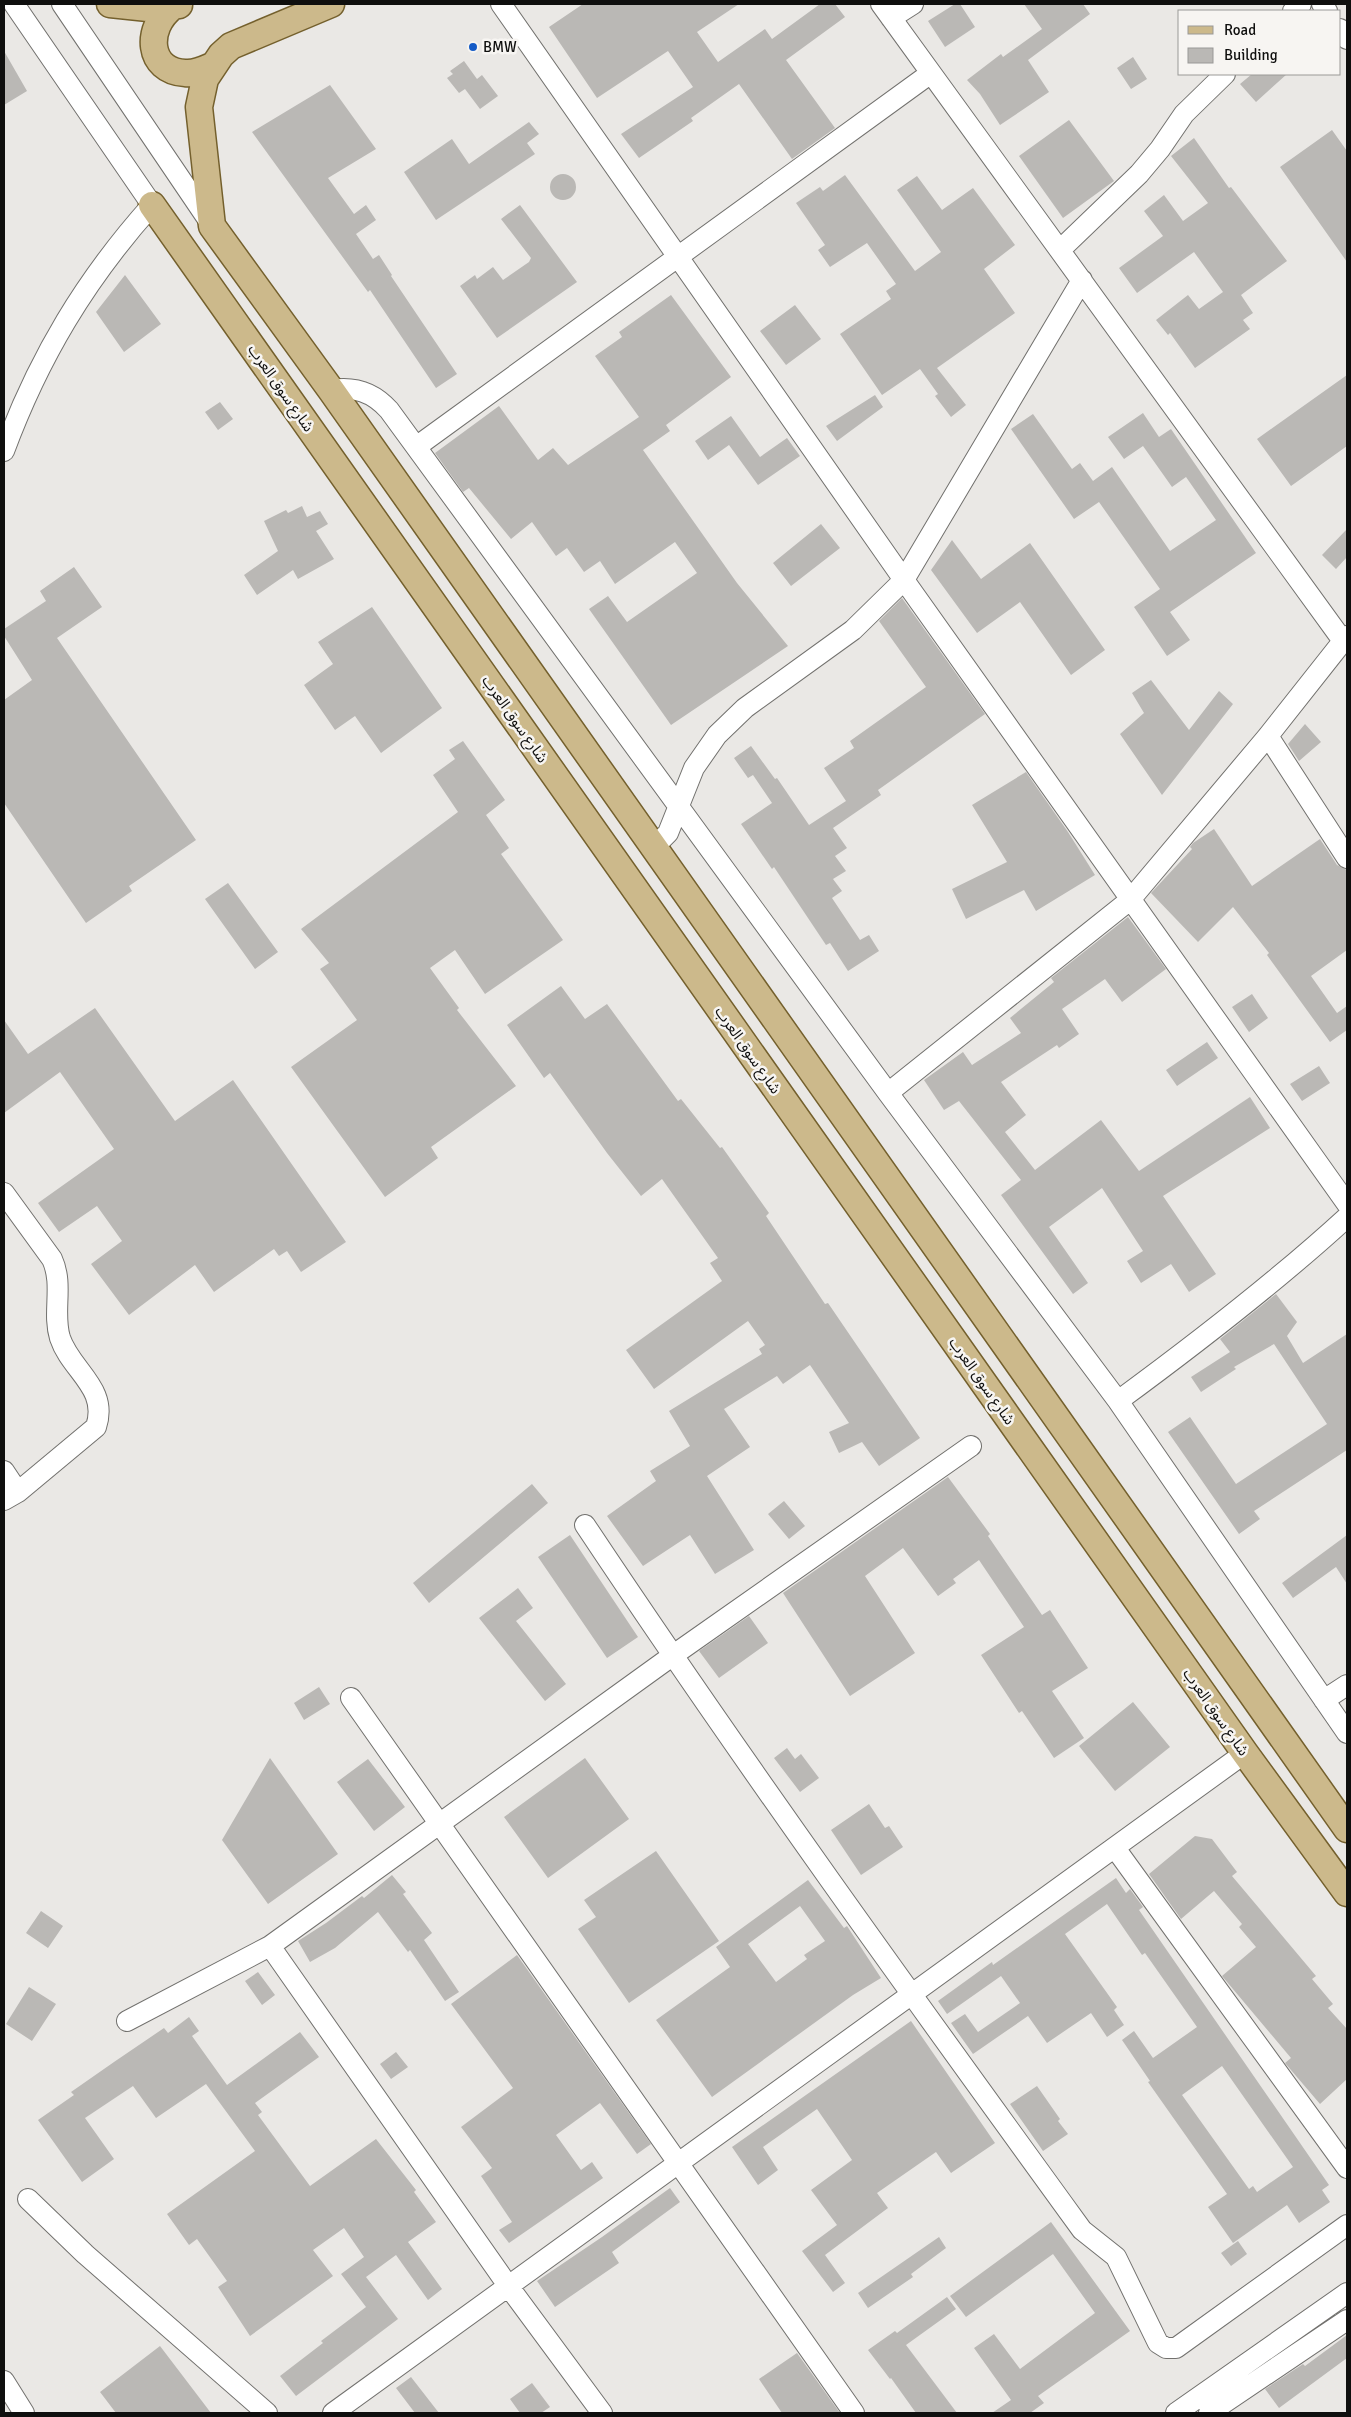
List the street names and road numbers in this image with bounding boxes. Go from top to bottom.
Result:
street label: شارع سوق العرب [242,341,318,437]
street label: شارع سوق العرب [476,672,552,768]
street label: شارع سوق العرب [709,1003,785,1099]
street label: شارع سوق العرب [943,1334,1019,1430]
street label: شارع سوق العرب [1177,1665,1253,1761]

